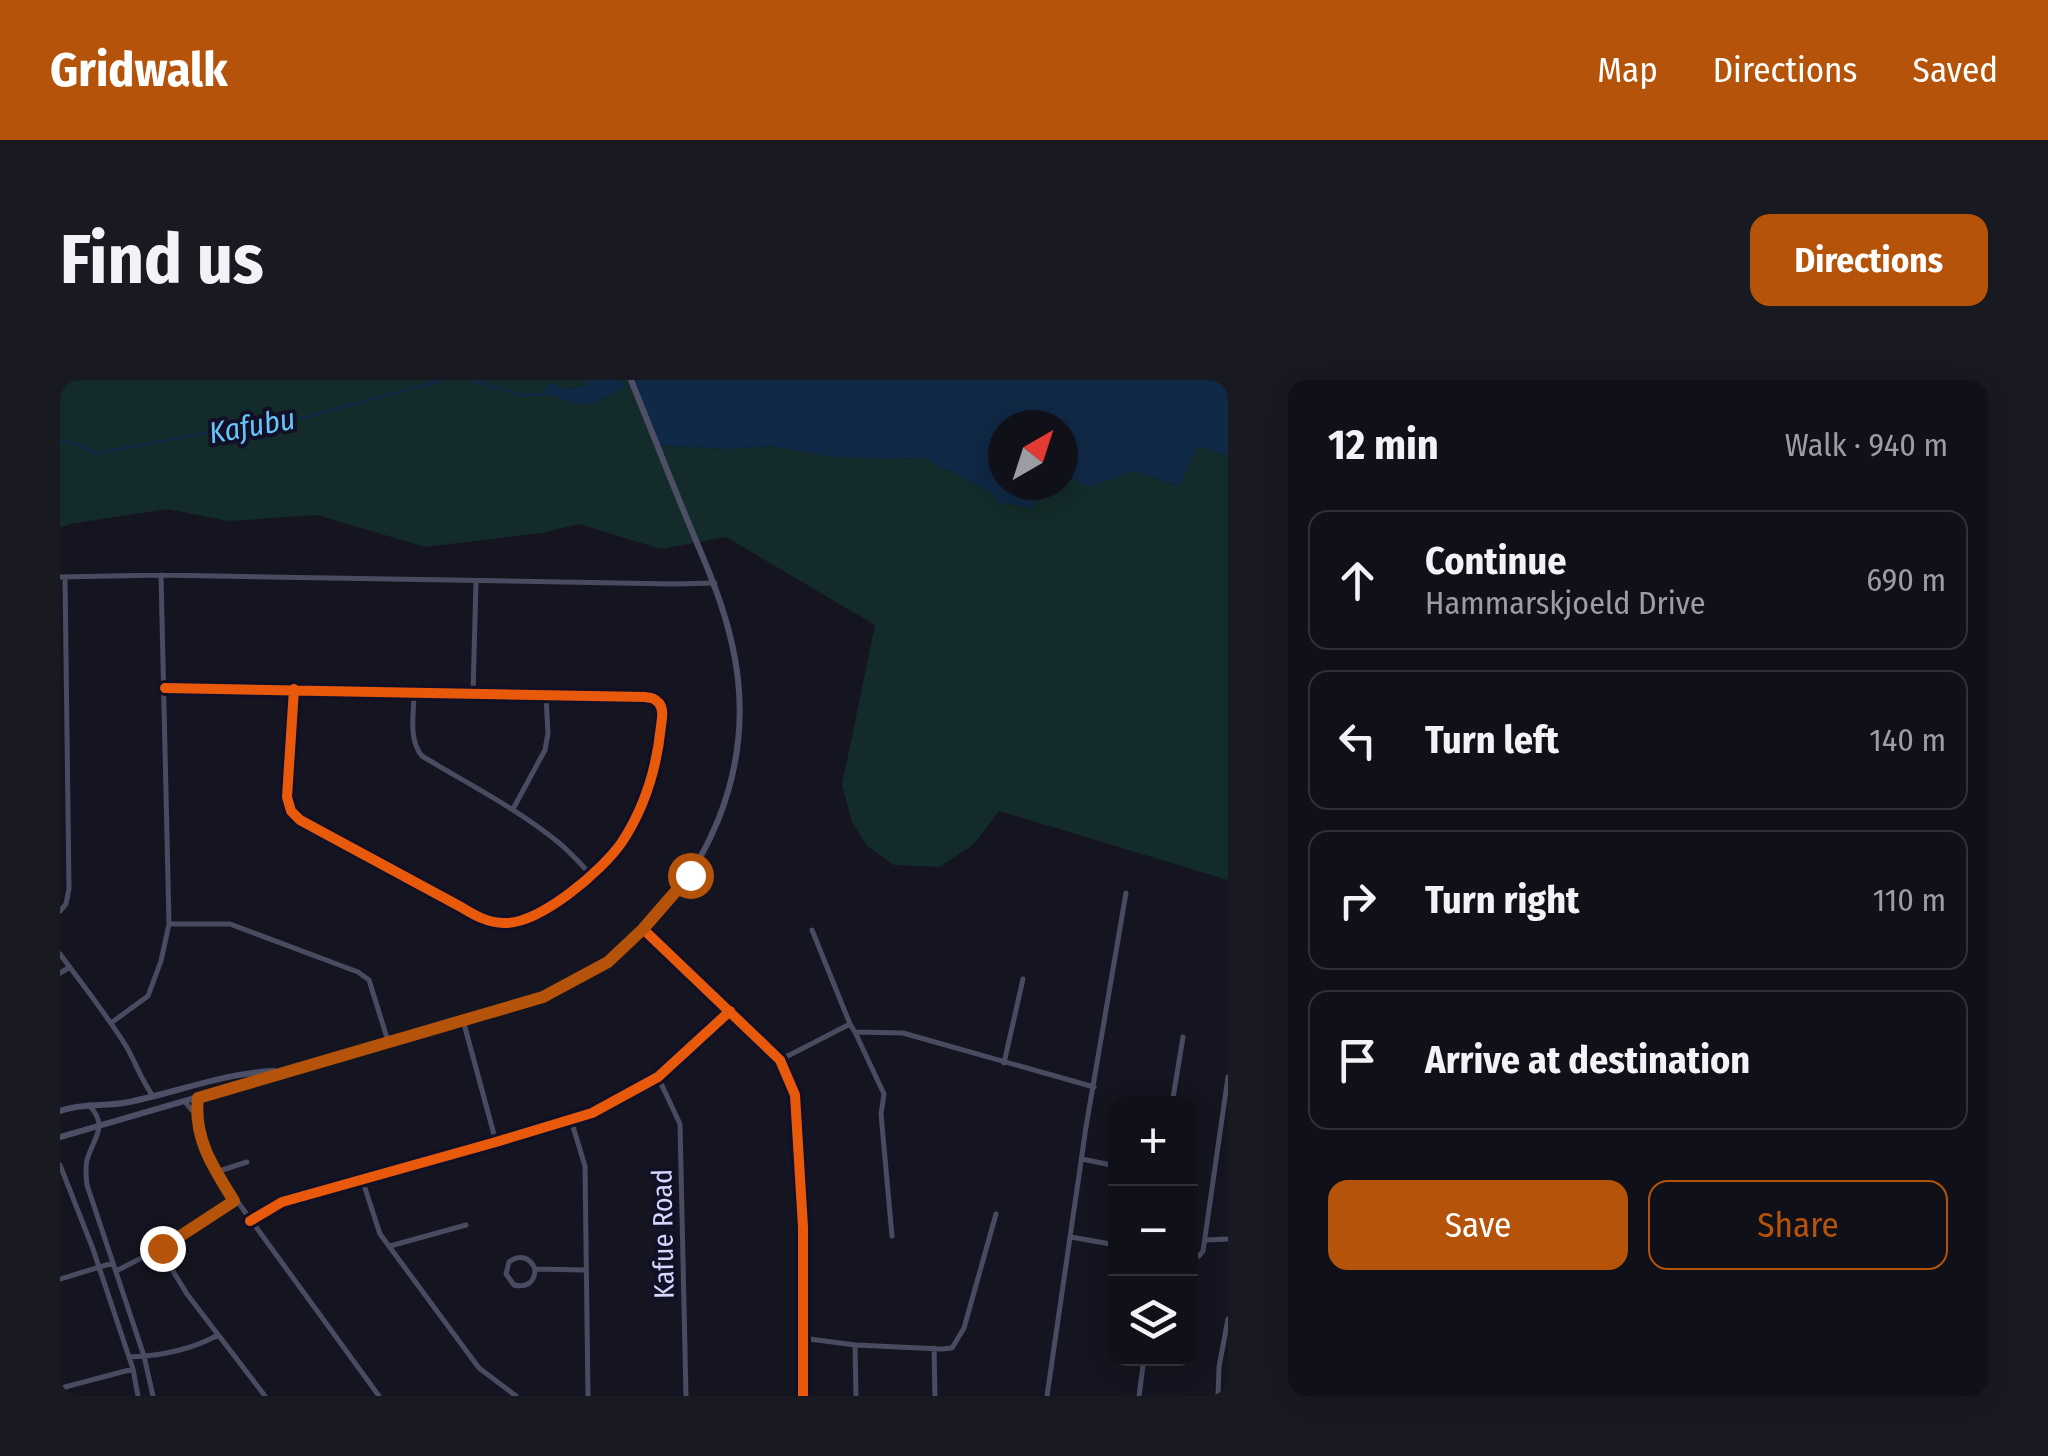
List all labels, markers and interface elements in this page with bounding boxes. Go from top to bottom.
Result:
text: Gridwalk [50,41,228,99]
text: Map [1597,49,1658,91]
text: Directions [1713,49,1858,91]
text: Saved [1913,49,1998,91]
button: Directions [1750,214,1988,306]
text: Find us [60,218,264,302]
water label: Kafubu [206,401,298,451]
north arrow [988,410,1078,500]
text: 12 min [1328,420,1439,470]
text: Walk · 940 m [1785,426,1948,464]
text: Continue [1425,538,1566,584]
icon: ahead [1330,553,1385,608]
text: 690 m [1866,561,1946,599]
text: Hammarskjoeld Drive [1425,584,1706,622]
icon: left [1330,713,1385,768]
text: Turn left [1425,717,1559,763]
text: 140 m [1869,721,1946,759]
route start [668,853,714,899]
icon: right [1330,873,1385,928]
text: Turn right [1425,877,1579,923]
text: 110 m [1873,881,1946,919]
icon: arrive [1330,1033,1385,1088]
text: Arrive at destination [1425,1037,1750,1083]
map controls [1108,1096,1198,1366]
button: + [1108,1096,1198,1186]
street label: Kafue Road [645,1169,681,1299]
button: Save [1328,1180,1628,1270]
button: Share [1648,1180,1948,1270]
button: − [1108,1186,1198,1276]
route end [140,1226,186,1272]
button: layers [1108,1276,1198,1366]

